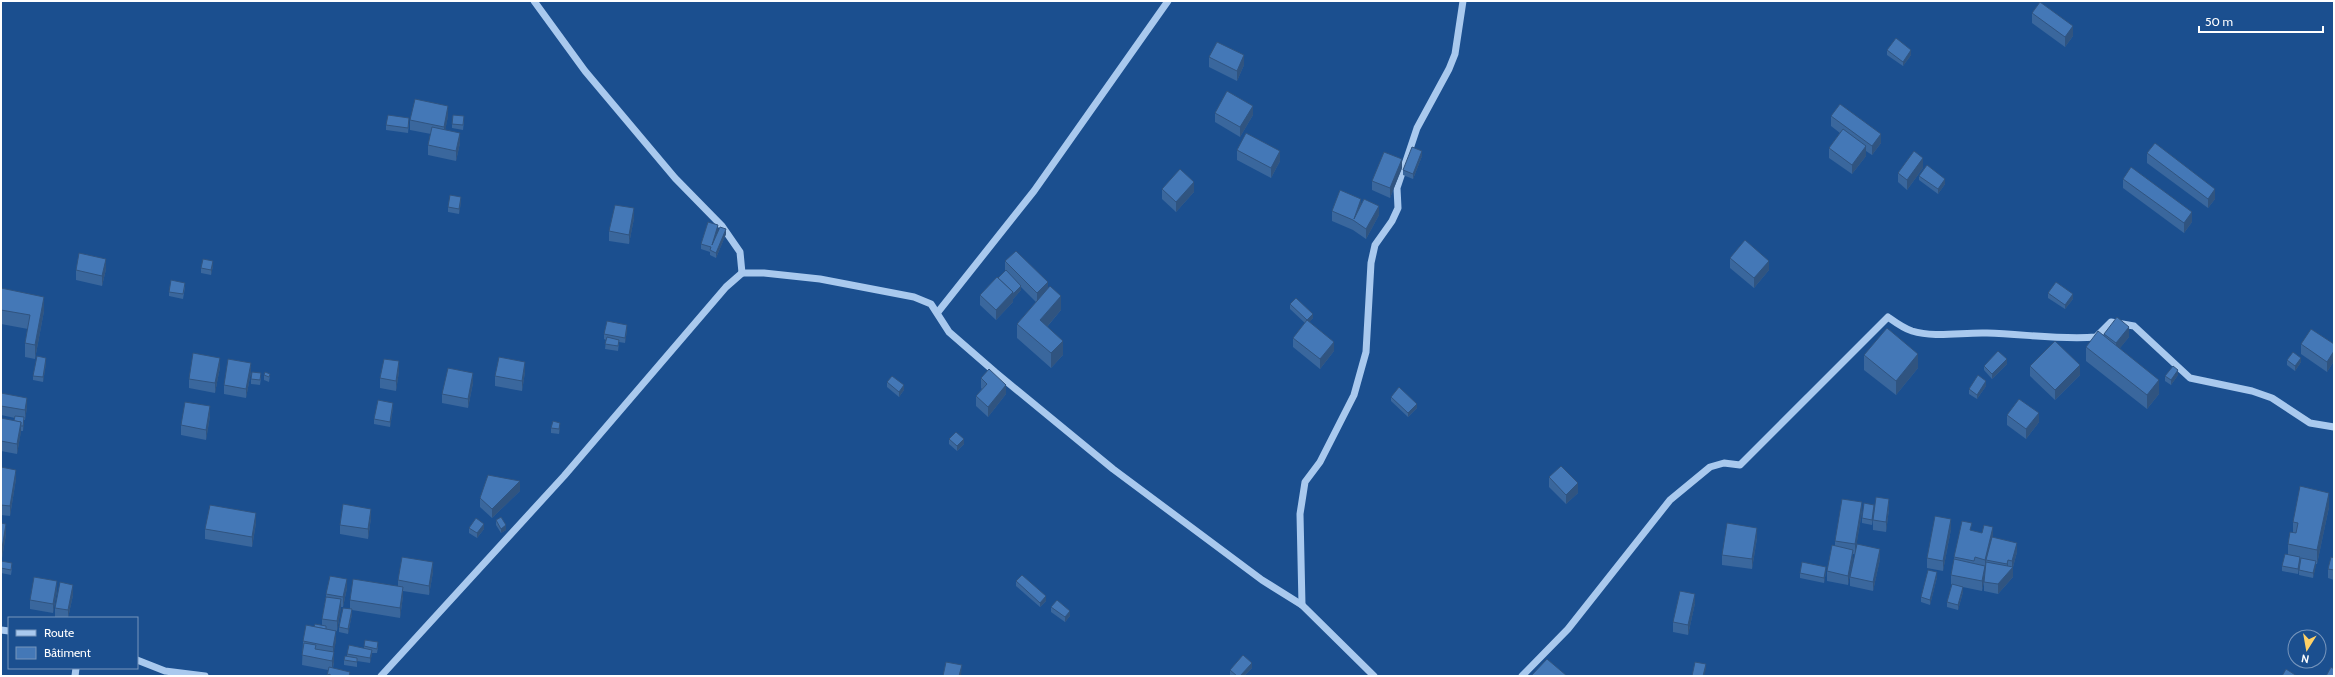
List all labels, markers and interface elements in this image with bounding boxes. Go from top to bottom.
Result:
scale bar [2199,8,2323,34]
text: 50 m [2205,14,2233,29]
legend [8,617,138,669]
text: Route [44,625,74,640]
north arrow [2287,629,2327,669]
text: Bâtiment [44,645,91,660]
text: N [2300,651,2310,666]

